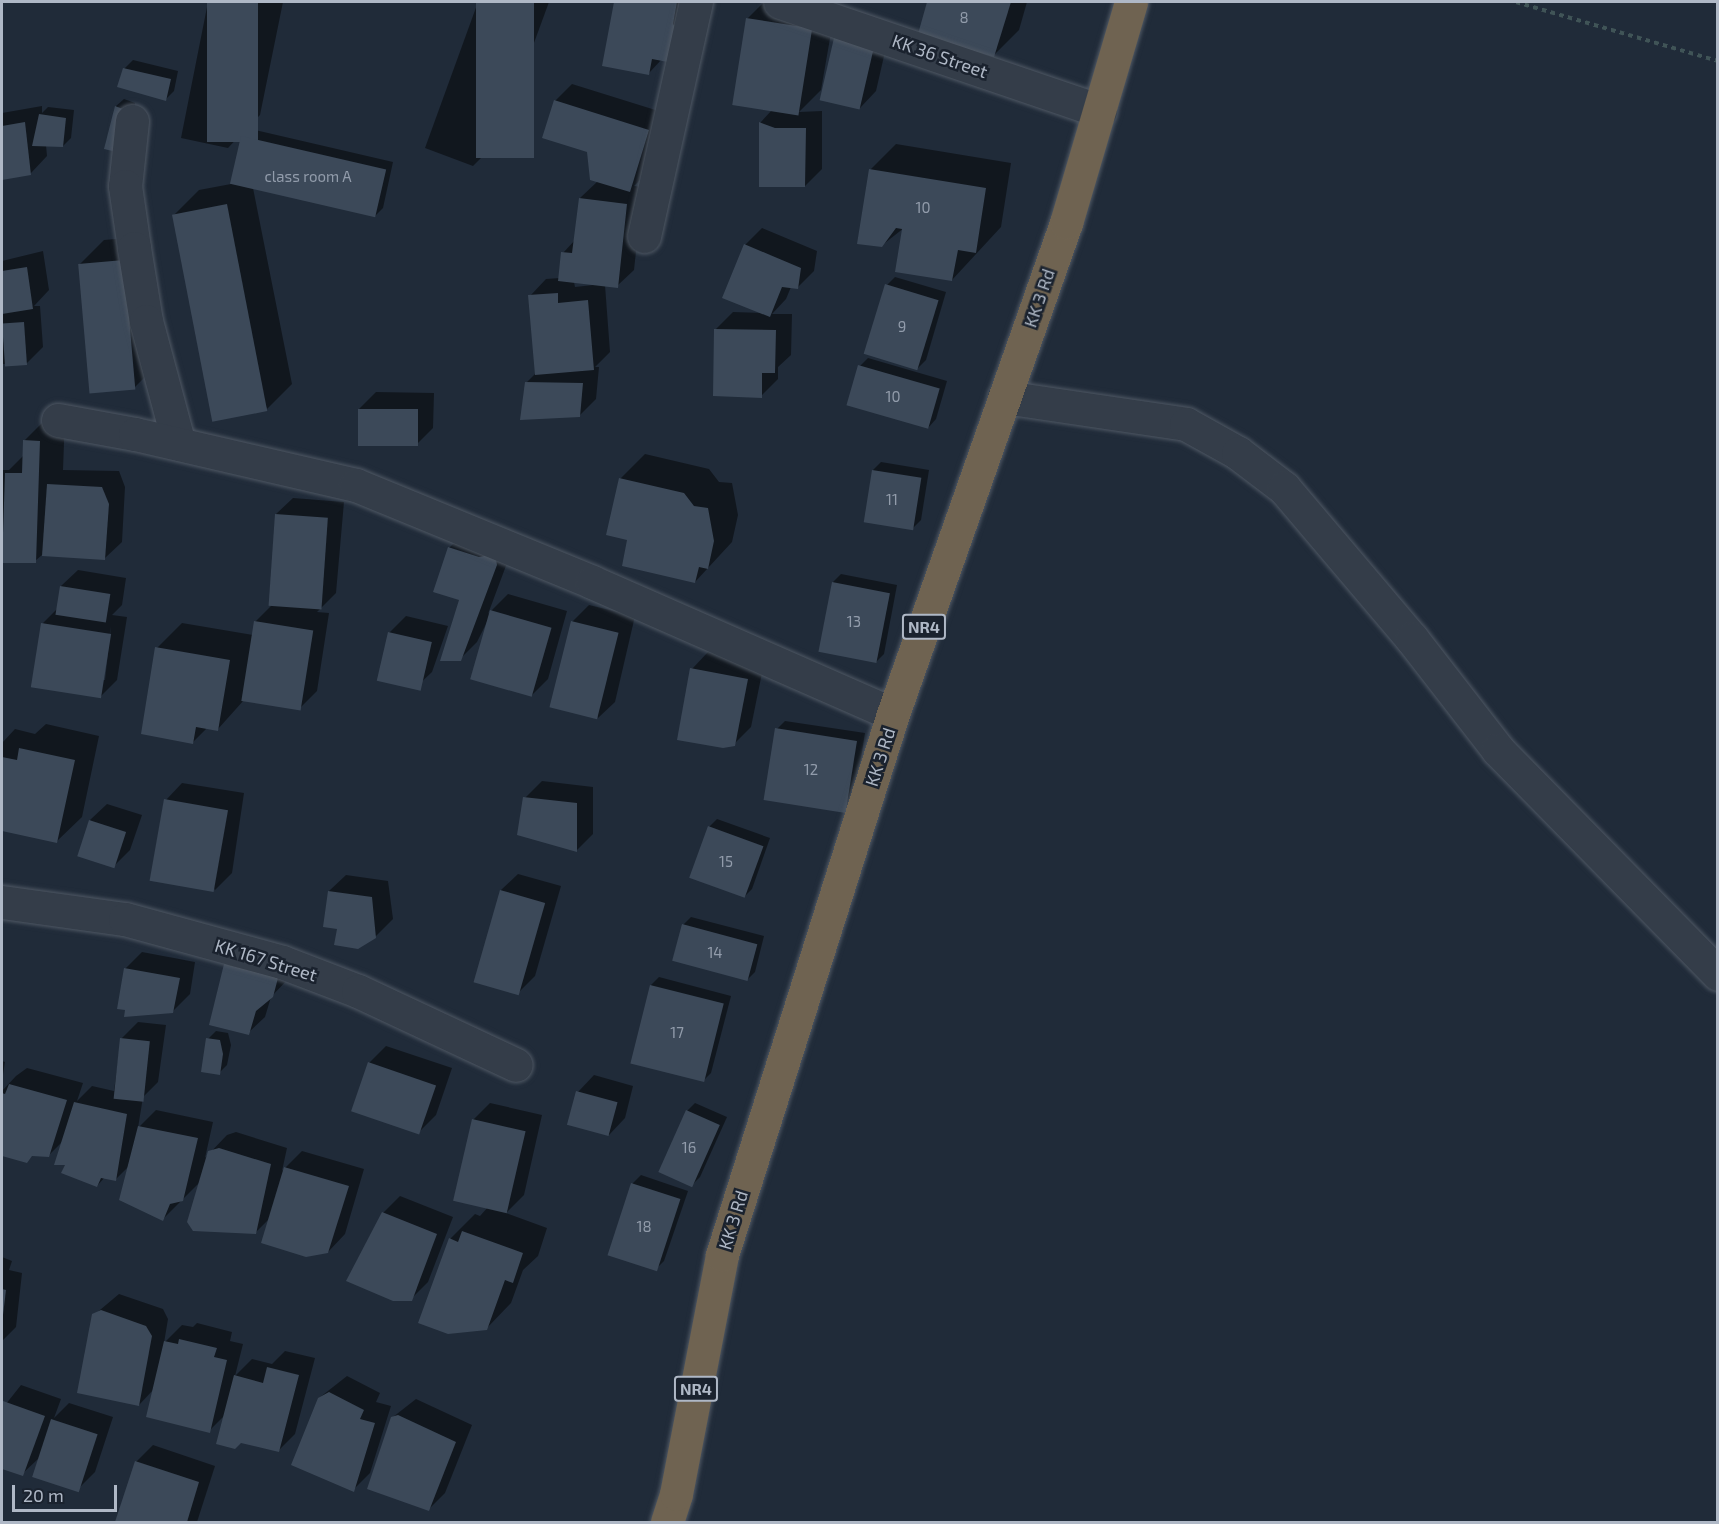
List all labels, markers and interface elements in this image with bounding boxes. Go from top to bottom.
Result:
house number: 8 [959,9,969,27]
street label: KK 36 Street [889,30,991,82]
house number: class room A [264,168,352,186]
house number: 10 [915,199,931,217]
street label: KK 3 Rd [1019,266,1059,330]
house number: 9 [898,318,906,336]
house number: 10 [885,388,901,406]
house number: 11 [886,491,898,509]
house number: 13 [847,613,861,631]
road number: NR4 [902,614,946,640]
street label: KK 3 Rd [860,725,900,789]
house number: 12 [804,761,818,779]
house number: 15 [719,853,733,871]
street label: KK 167 Street [212,934,320,986]
house number: 14 [707,944,723,962]
house number: 17 [670,1024,684,1042]
house number: 16 [682,1139,696,1157]
street label: KK 3 Rd [714,1188,752,1252]
house number: 18 [636,1218,652,1236]
road number: NR4 [674,1376,718,1402]
scale bar [15,1473,120,1511]
text: 20 m [23,1484,64,1506]

